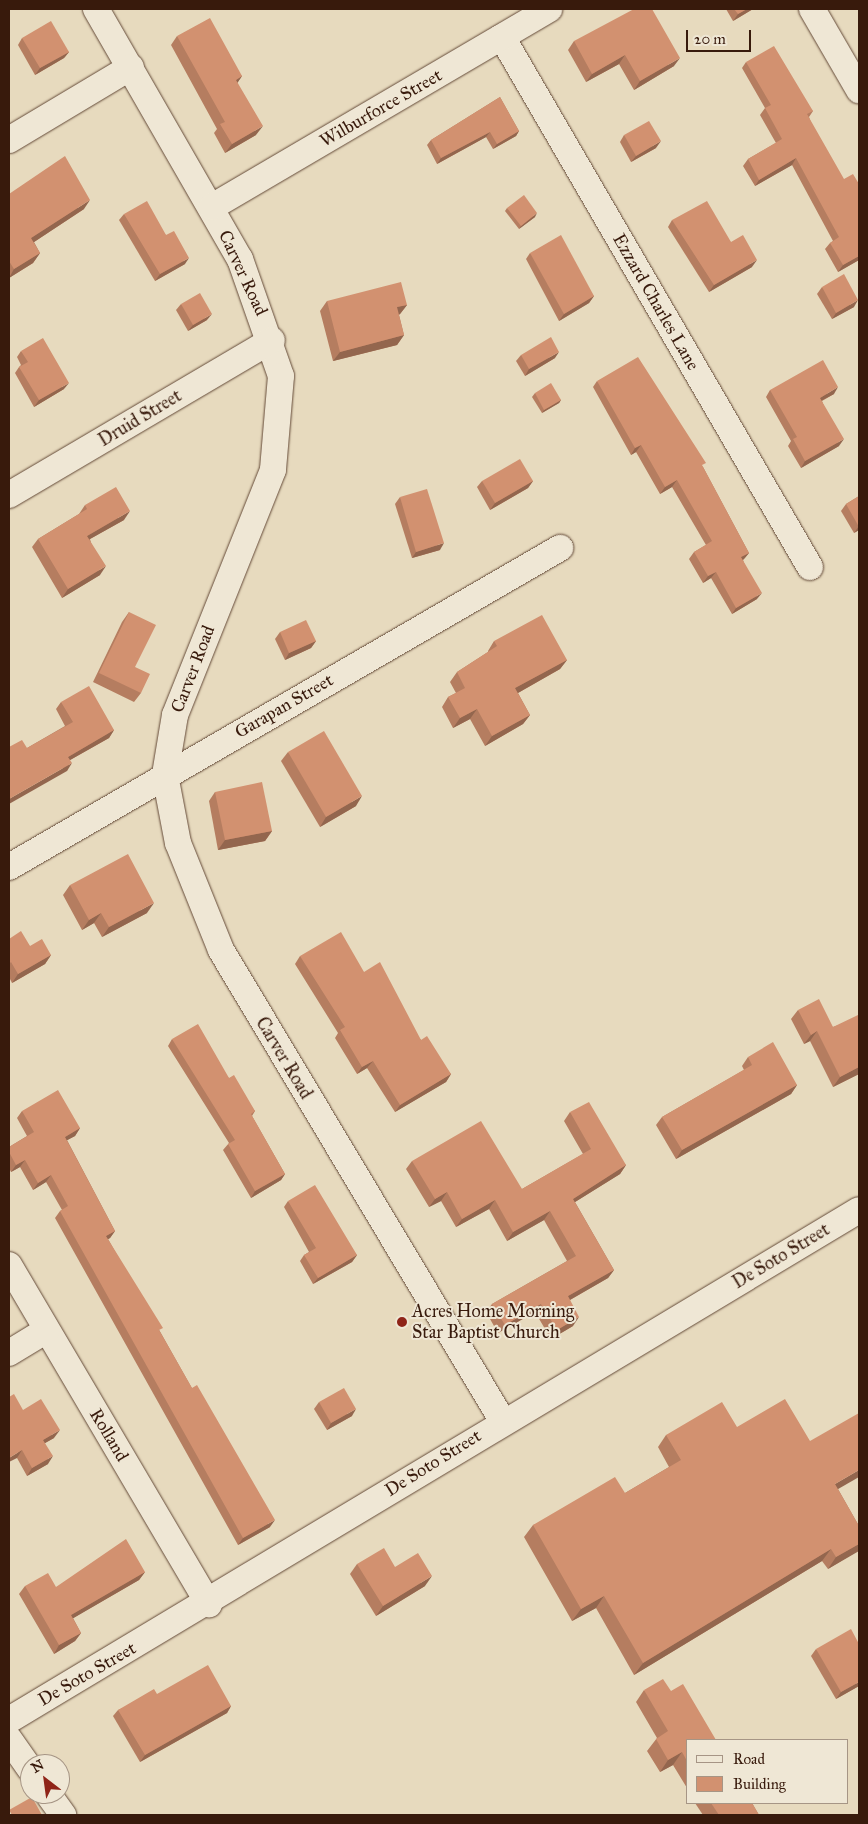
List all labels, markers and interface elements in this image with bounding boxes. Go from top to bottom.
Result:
scale bar [688,20,753,52]
text: 20 m [694,30,726,48]
street label: Wilburforce Street [316,64,446,152]
street label: Carver Road [214,227,272,319]
street label: Ezzard Charles Lane [608,230,704,374]
street label: Druid Street [95,385,185,451]
street label: Carver Road [166,622,220,716]
street label: Garapan Street [231,669,337,743]
street label: Carver Road [251,1013,317,1103]
street label: De Soto Street [729,1219,833,1293]
place label: Acres Home Morning Star Baptist Church [412,1301,574,1344]
marker: Acres Home Morning Star Baptist Church [396,1316,408,1328]
street label: Rolland [85,1405,133,1465]
street label: De Soto Street [381,1425,485,1501]
street label: De Soto Street [34,1637,140,1711]
legend [686,1739,848,1804]
text: Road [733,1750,765,1768]
north arrow [20,1754,70,1804]
text: N [28,1756,47,1777]
text: Building [733,1775,786,1793]

